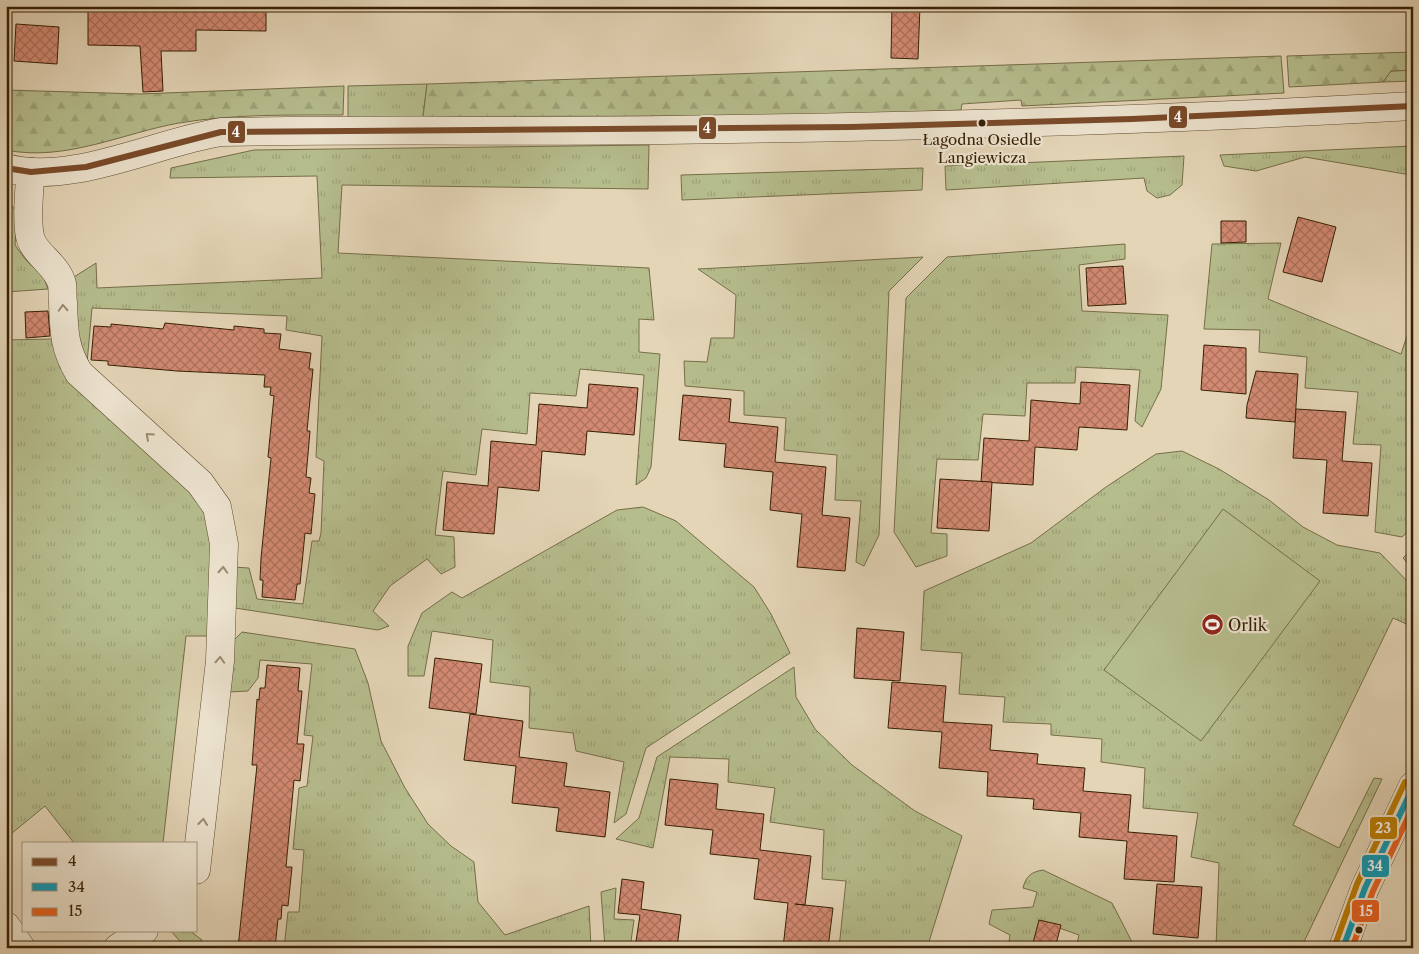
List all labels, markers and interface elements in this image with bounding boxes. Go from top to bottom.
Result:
line badge: 4 [1168,105,1188,129]
text: 4 [1174,108,1182,126]
line badge: 4 [698,116,717,140]
marker: Łagodna Osiedle Langiewicza [977,118,987,128]
text: 4 [703,119,711,137]
line badge: 4 [227,120,246,144]
text: 4 [232,123,240,141]
place label: Łagodna Osiedle Langiewicza [922,130,1042,167]
one-way arrow [57,304,68,312]
one-way arrow [145,433,154,442]
one-way arrow [217,565,228,573]
sports icon: Orlik [1200,613,1224,637]
place label: Orlik [1228,615,1268,635]
one-way arrow [214,656,225,664]
line badge: 23 [1369,816,1398,840]
one-way arrow [197,817,208,825]
text: 23 [1375,819,1391,837]
legend [22,842,198,932]
text: 4 [68,851,77,870]
line badge: 34 [1361,854,1390,878]
text: 34 [1367,857,1383,875]
text: 34 [68,877,85,896]
line badge: 15 [1351,899,1380,923]
text: 15 [68,901,82,920]
text: 15 [1359,902,1373,920]
unlabelled marker [1354,925,1364,935]

